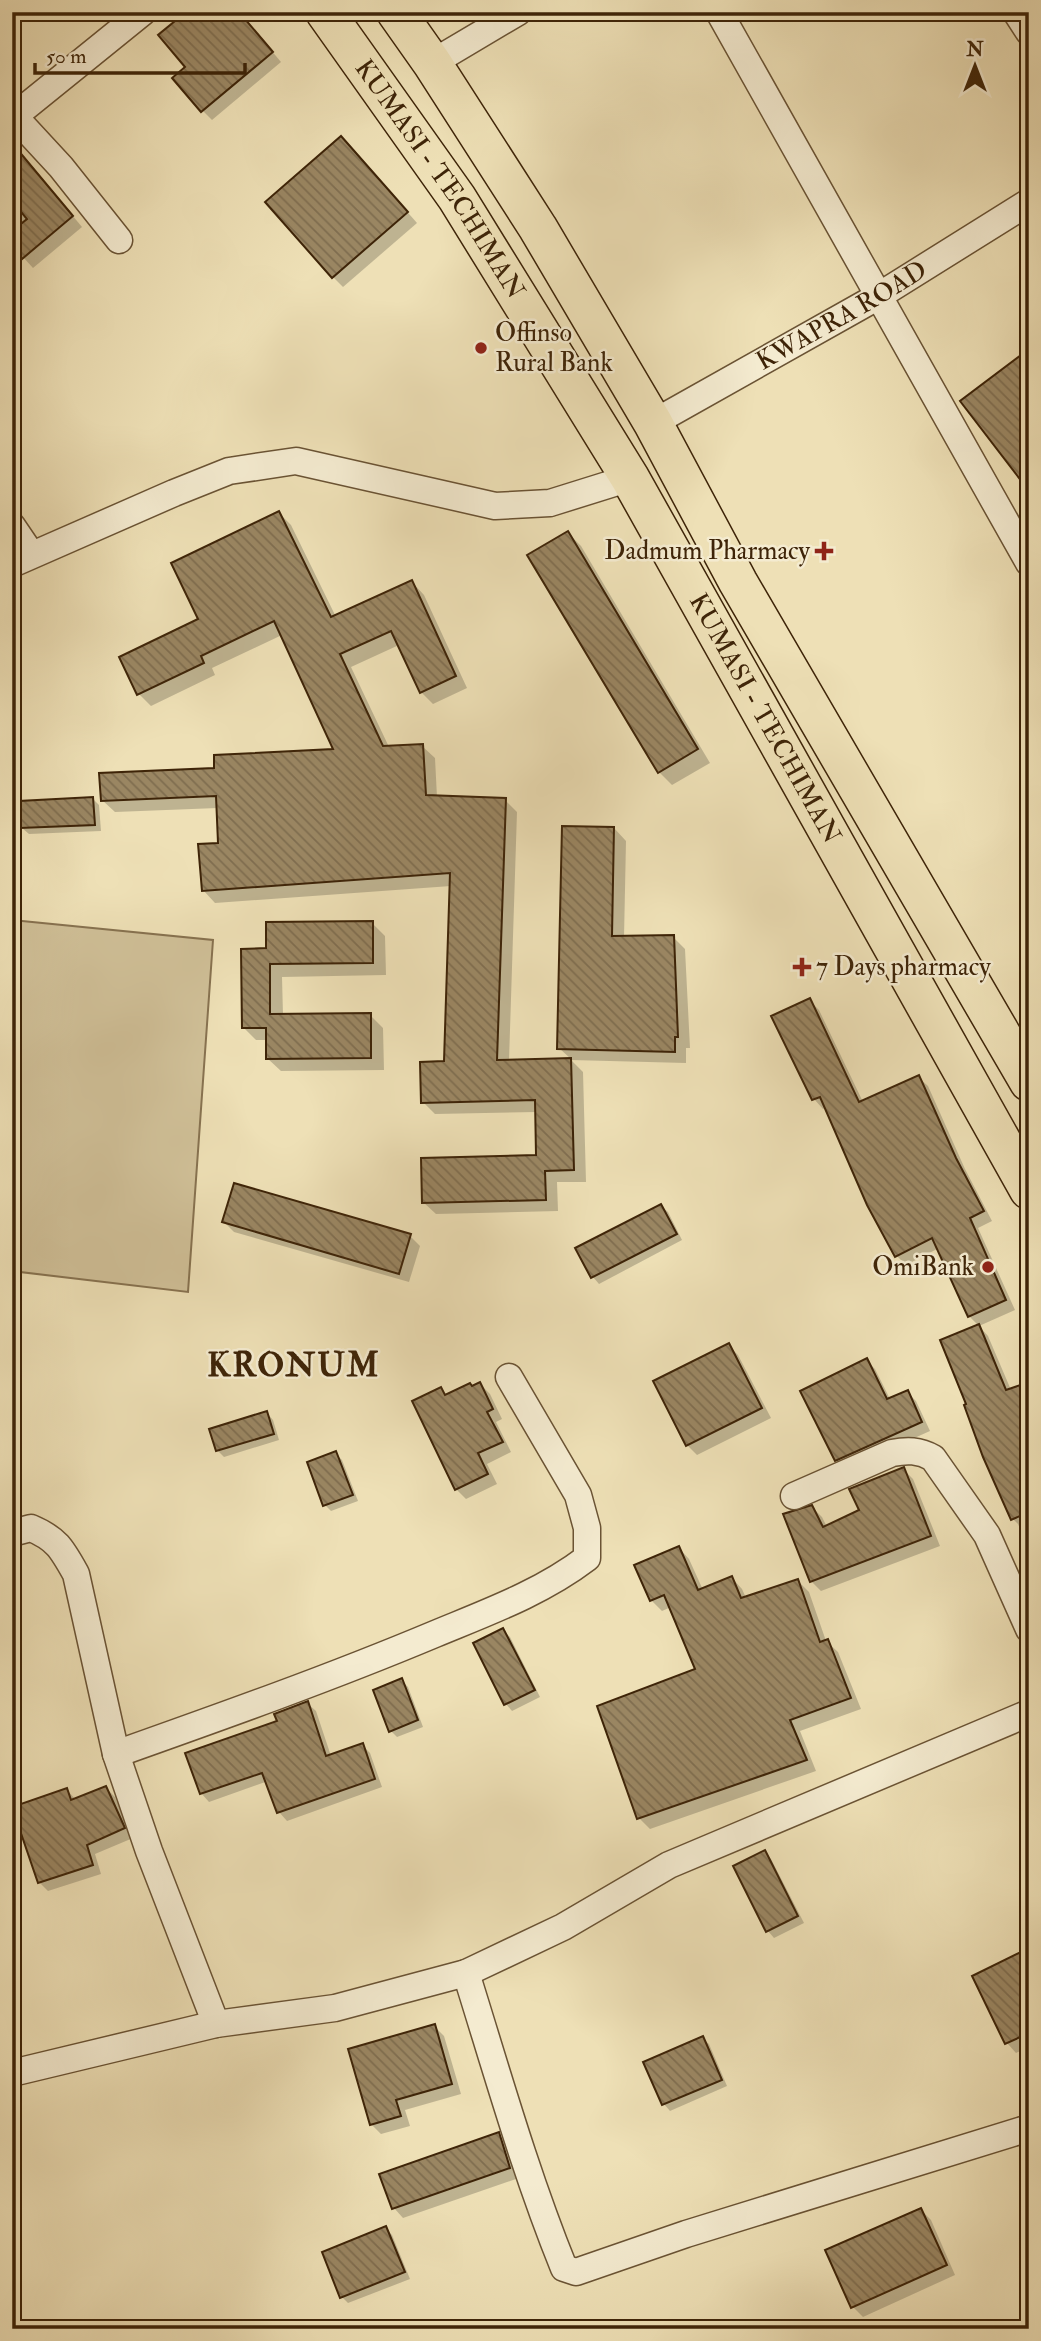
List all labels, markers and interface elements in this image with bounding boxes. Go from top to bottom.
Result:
scale bar [35,32,245,76]
north arrow [940,32,1010,102]
text: N [965,38,984,62]
text: 50 m [46,43,87,70]
street label: KUMASI - TECHIMAN [348,53,532,306]
street label: KWAPRA ROAD [751,254,933,378]
place label: Offinso Rural Bank [495,317,613,379]
marker: Offinso Rural Bank [473,340,489,356]
place label: Dadmum Pharmacy [604,535,811,567]
marker: Dadmum Pharmacy [816,543,832,559]
street label: KUMASI - TECHIMAN [682,588,848,850]
place label: 7 Days pharmacy [816,951,991,984]
marker: 7 Days pharmacy [794,959,810,975]
place label: OmiBank [872,1251,975,1283]
marker: OmiBank [980,1259,996,1275]
district label: KRONUM [207,1345,381,1386]

